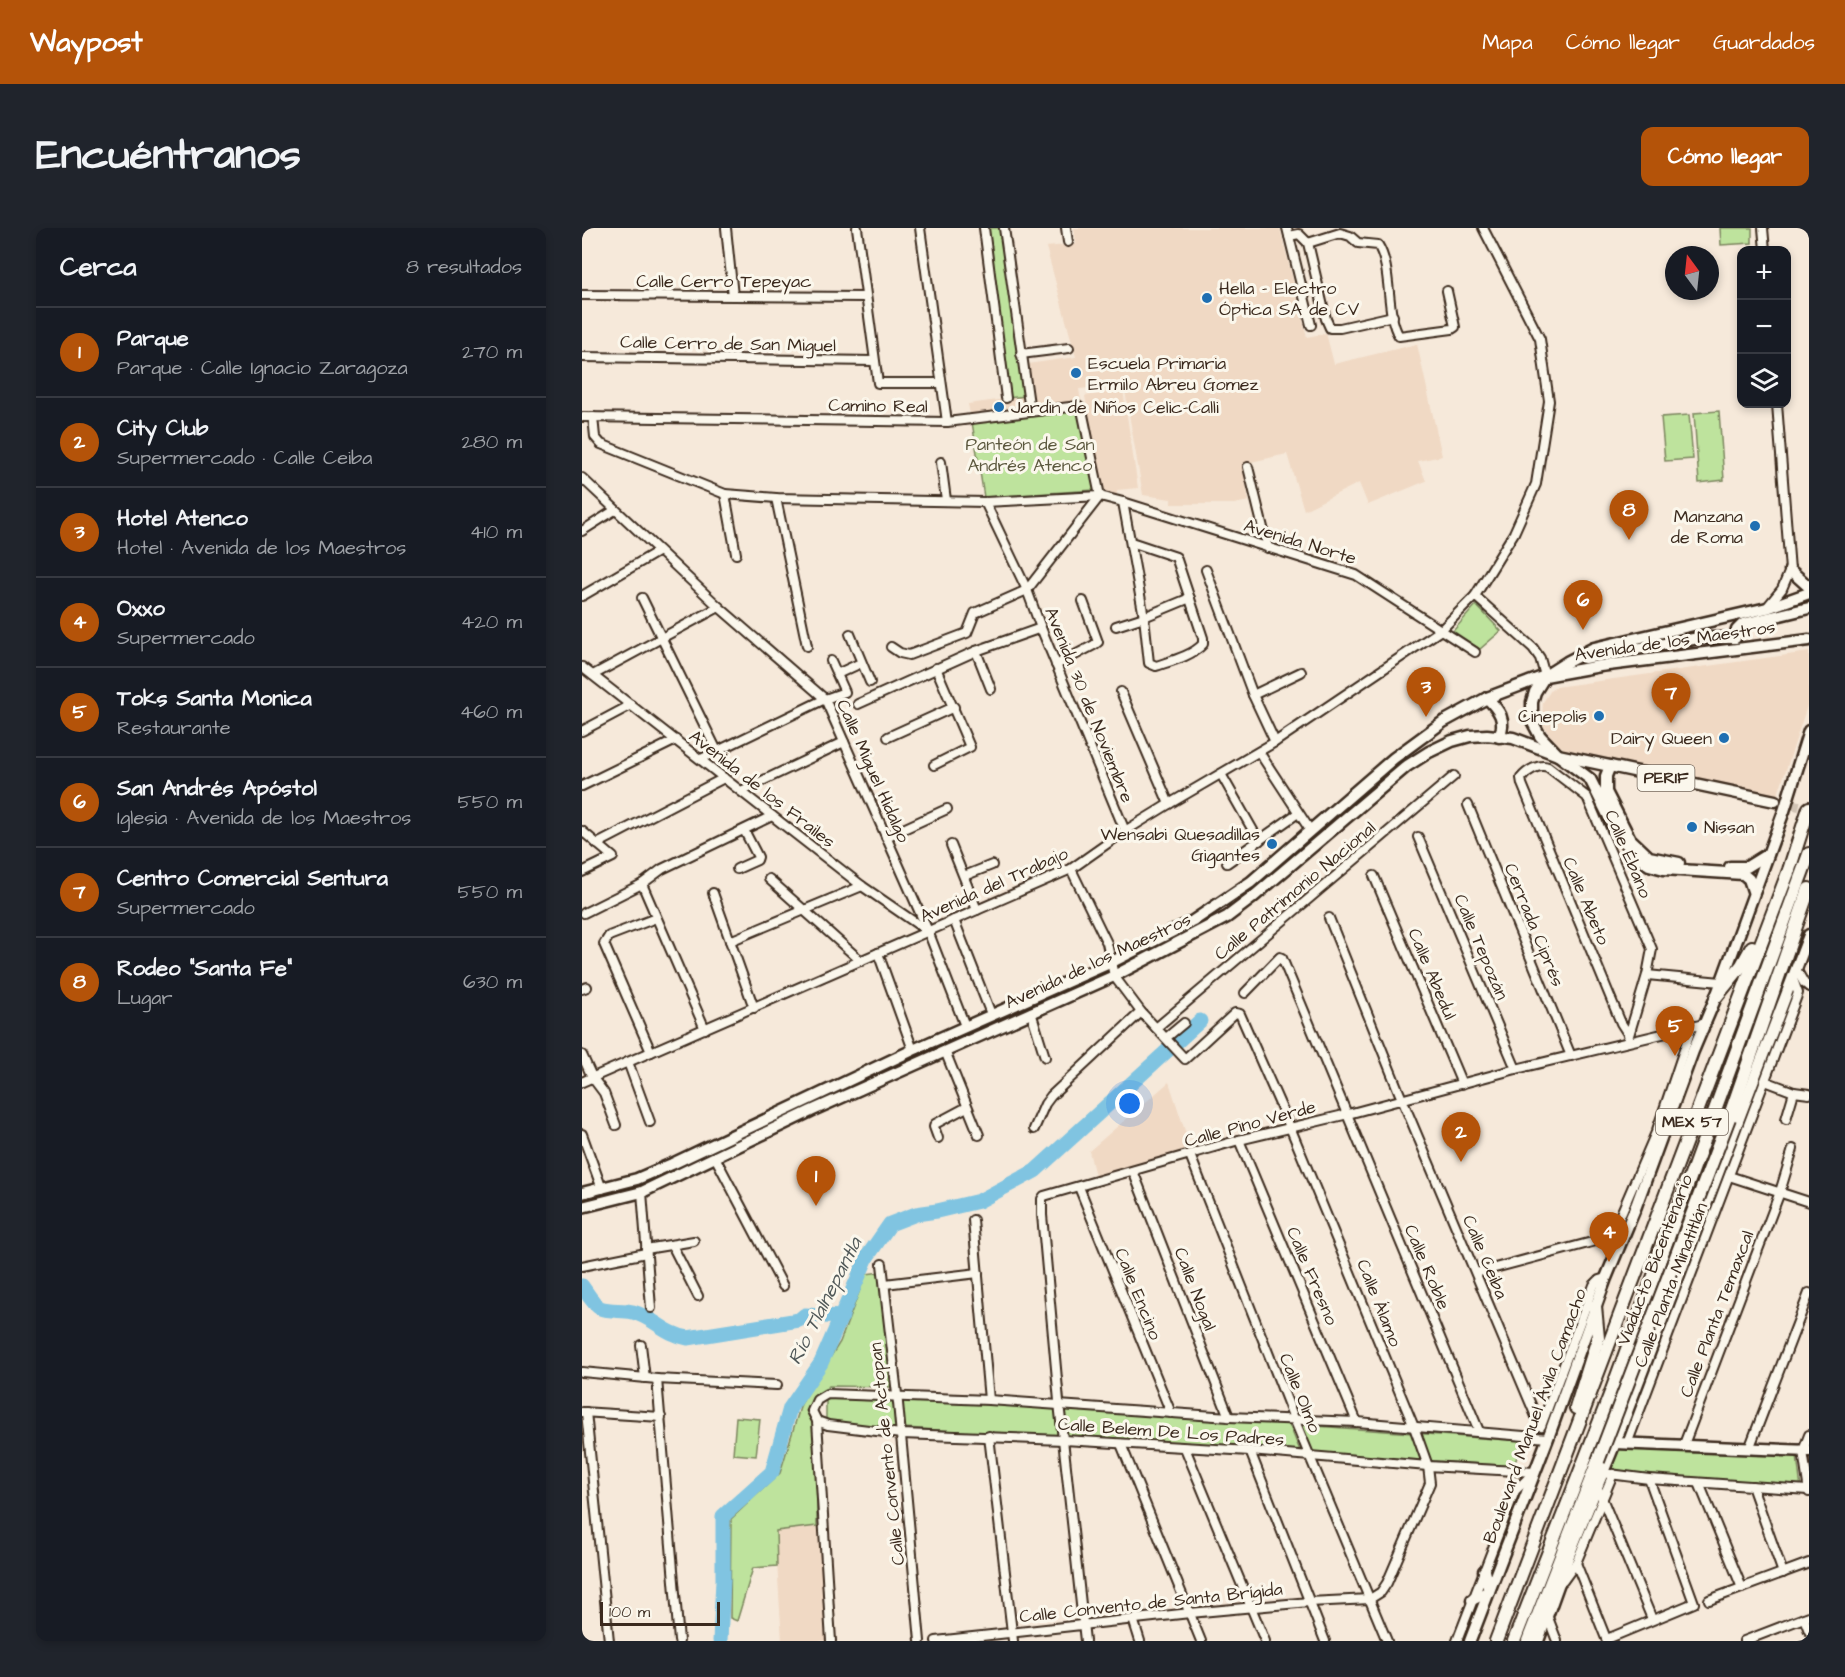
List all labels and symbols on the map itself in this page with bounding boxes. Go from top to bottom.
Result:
north arrow [1665,246,1719,300]
street label: Calle Cerro Tepeyac [636,269,812,295]
place label: Hella - Electro Óptica SA de CV [1219,276,1359,322]
marker: Hella - Electro Óptica SA de CV [1200,291,1214,305]
street label: Calle Cerro de San Miguel [620,330,836,359]
place label: Escuela Primaria Ermilo Abreu Gomez [1088,351,1258,397]
marker: Escuela Primaria Ermilo Abreu Gomez [1069,366,1083,380]
street label: Camino Real [828,393,928,419]
place label: Jardin de Niños Celic-Calli [1011,395,1219,420]
marker: Jardin de Niños Celic-Calli [992,400,1006,414]
park label: Panteón de San Andrés Atenco [966,432,1094,478]
pin: 8 [1610,490,1648,540]
place label: Manzana de Roma [1671,504,1743,550]
street label: Avenida Norte [1241,513,1360,571]
marker: Manzana de Roma [1748,519,1762,533]
pin: 6 [1564,580,1602,630]
street label: Avenida 30 de Noviembre [1038,604,1140,807]
street label: Avenida de los Maestros [1573,615,1777,667]
pin: 3 [1406,668,1446,717]
pin: 7 [1652,674,1690,723]
street label: Calle Miguel Hidalgo [829,695,916,847]
place label: Cinepolis [1518,704,1587,729]
marker: Cinepolis [1592,709,1606,723]
street label: Avenida de los Frailes [684,724,840,854]
place label: Dairy Queen [1611,726,1712,752]
marker: Dairy Queen [1717,731,1731,745]
road number: PERIF [1638,765,1694,791]
street label: Calle Ébano [1598,806,1658,902]
place label: Nissan [1704,815,1754,840]
street label: Calle Patrimonio Nacional [1209,816,1381,966]
marker: Nissan [1685,820,1699,834]
place label: Wensabi Quesadillas Gigantes [1100,822,1260,869]
marker: Wensabi Quesadillas Gigantes [1265,837,1279,851]
street label: Avenida del Trabajo [916,841,1072,929]
street label: Calle Abeto [1556,853,1616,949]
street label: Cerrada Ciprés [1498,859,1570,991]
street label: Calle Tepozán [1447,890,1515,1004]
street label: Avenida de los Maestros [1001,907,1195,1015]
street label: Calle Abedul [1402,924,1463,1024]
pin: 5 [1656,1006,1694,1056]
your location [1115,1089,1144,1118]
street label: Calle Pino Verde [1182,1094,1319,1154]
road number: MEX 57 [1656,1109,1728,1135]
pin: 2 [1442,1112,1480,1162]
pin: 1 [796,1156,836,1206]
street label: Viaducto Bicentenario [1611,1171,1699,1349]
street label: Calle Planta Minatitlán [1628,1199,1714,1371]
street label: Calle Ceiba [1456,1211,1514,1303]
pin: 4 [1590,1212,1628,1262]
street label: Calle Roble [1398,1221,1456,1314]
street label: Calle Fresno [1280,1223,1344,1329]
street label: Calle Planta Temaxcal [1674,1227,1760,1401]
water label: Río Tlalnepantla [781,1232,869,1369]
street label: Calle Encino [1108,1244,1168,1344]
street label: Calle Nogal [1167,1244,1222,1335]
street label: Calle Álamo [1350,1256,1408,1350]
street label: Boulevard Manuel Ávila Camacho [1477,1285,1593,1547]
street label: Calle Convento de Actopan [863,1341,911,1567]
street label: Calle Olmo [1273,1350,1327,1436]
street label: Calle Belem De Los Padres [1057,1412,1285,1452]
street label: Calle Convento de Santa Brígida [1018,1577,1284,1630]
scale bar [600,1599,720,1626]

